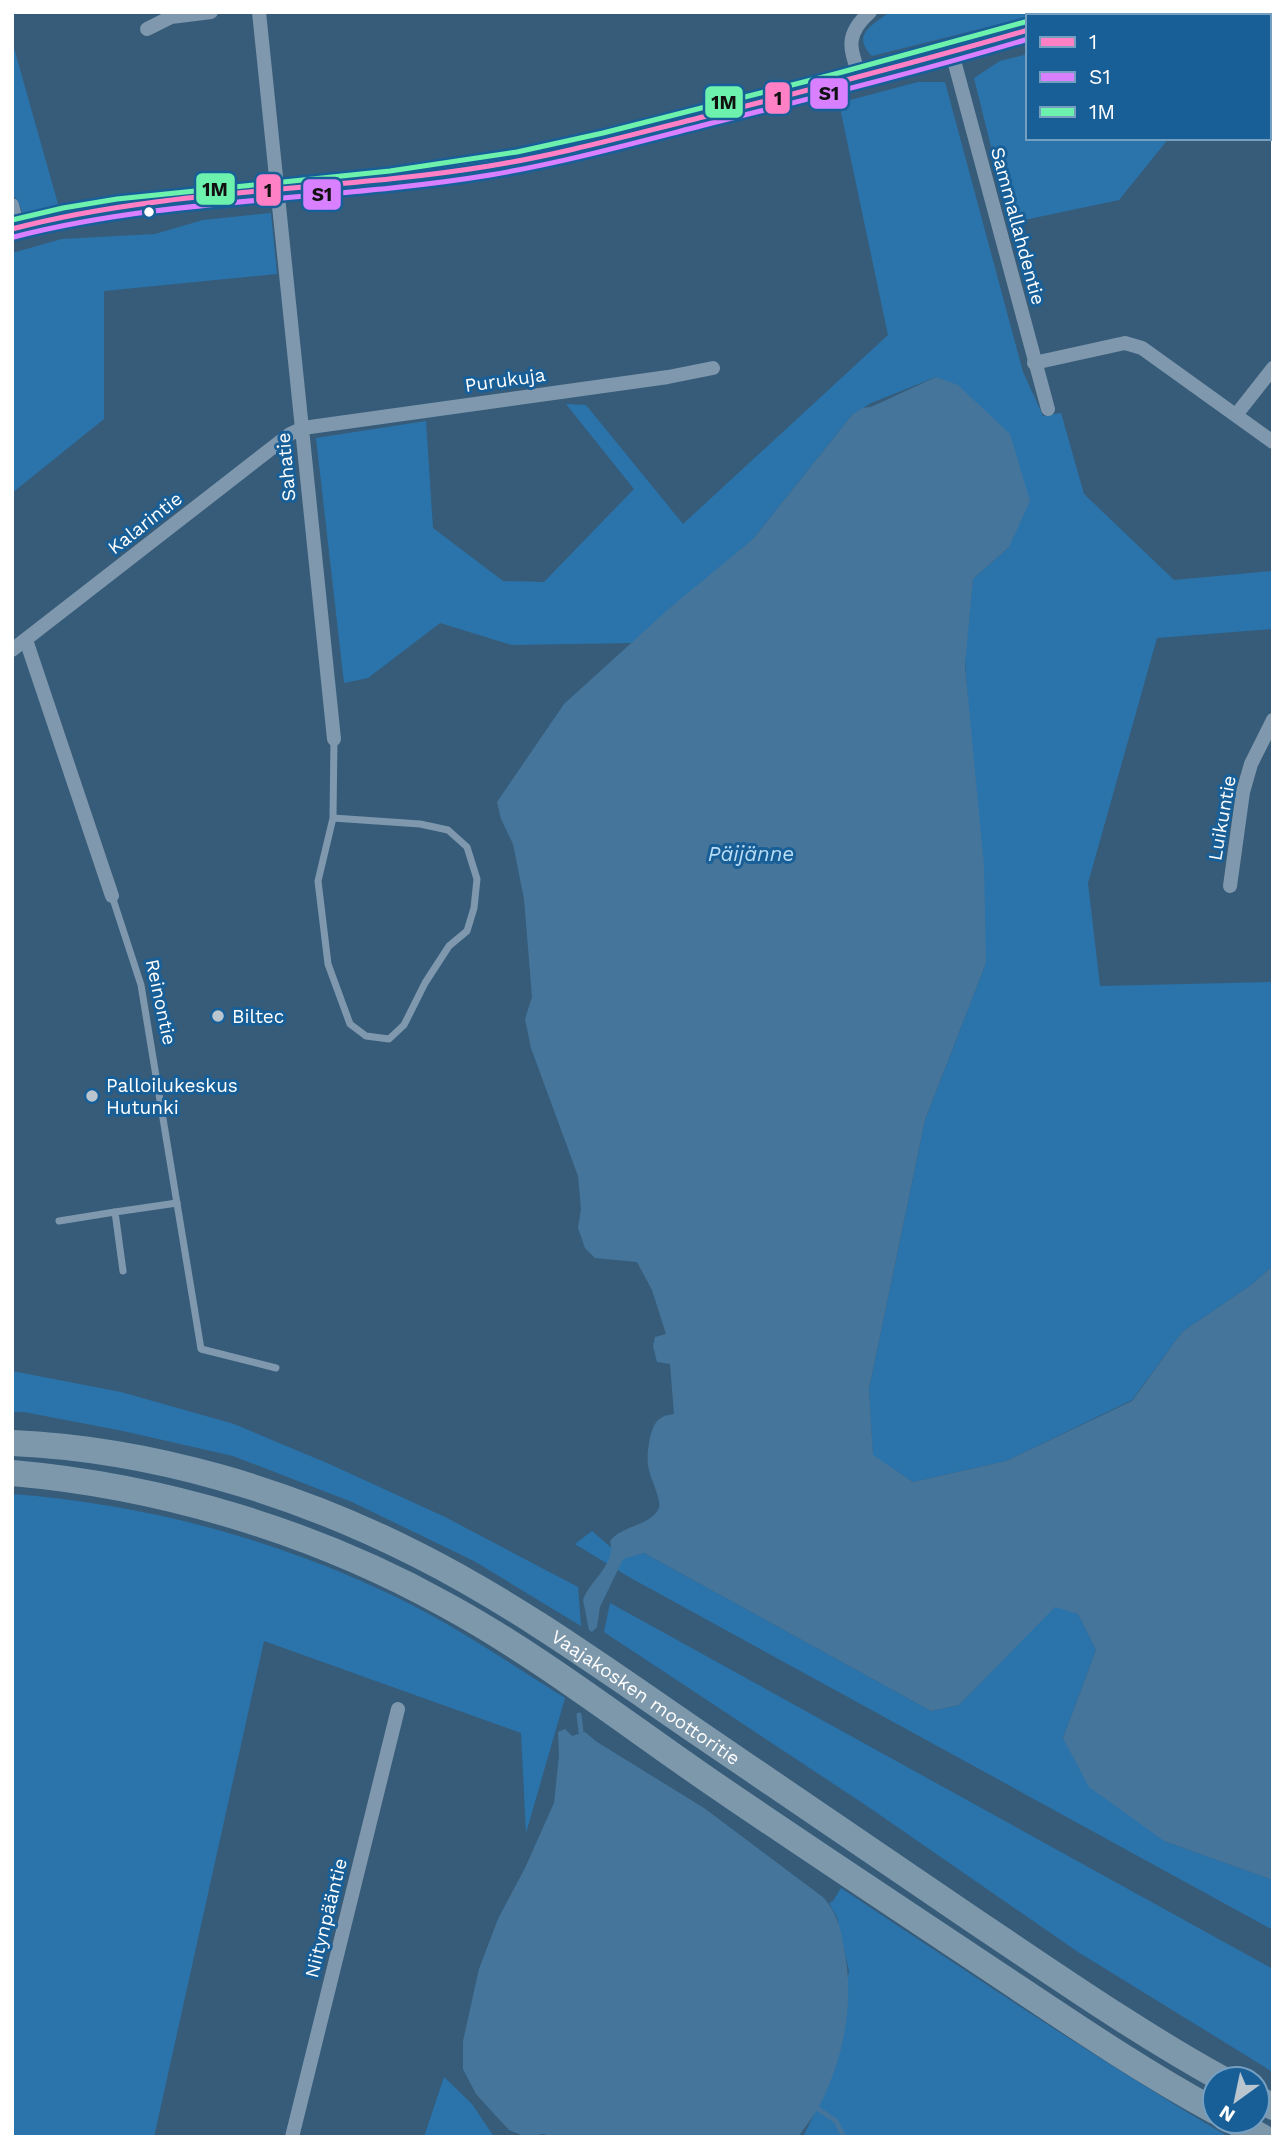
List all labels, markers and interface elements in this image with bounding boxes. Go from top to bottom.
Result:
legend [1026,14,1271,140]
text: 1 [1089,29,1097,54]
text: S1 [1089,64,1111,89]
line badge: S1 [809,77,849,110]
line badge: 1 [764,81,791,115]
text: S1 [819,82,839,105]
line badge: 1M [704,85,744,119]
text: 1 [774,87,782,110]
text: 1M [711,91,737,114]
text: 1M [1089,99,1115,124]
street label: Sammallahdentie [986,145,1050,307]
line badge: 1M [195,172,236,206]
line badge: 1 [255,173,282,207]
text: 1M [202,178,228,201]
line badge: S1 [302,178,342,211]
text: 1 [264,179,272,202]
text: S1 [312,183,332,206]
unlabelled marker [142,205,156,219]
street label: Purukuja [463,363,547,397]
street label: Sahatie [272,432,300,502]
street label: Kalarintie [103,487,187,559]
street label: Luikuntie [1203,774,1241,862]
water label: Päijänne [708,841,794,866]
street label: Reinontie [141,957,181,1047]
place label: Biltec [232,1005,284,1028]
marker: Biltec [210,1008,226,1024]
place label: Palloilukeskus Hutunki [106,1074,238,1119]
marker: Palloilukeskus Hutunki [84,1088,100,1104]
street label: Vaajakosken moottoritie [547,1625,745,1770]
street label: Niitynpääntie [300,1856,352,1980]
north arrow [1201,2065,1271,2135]
text: N [1215,2100,1239,2127]

